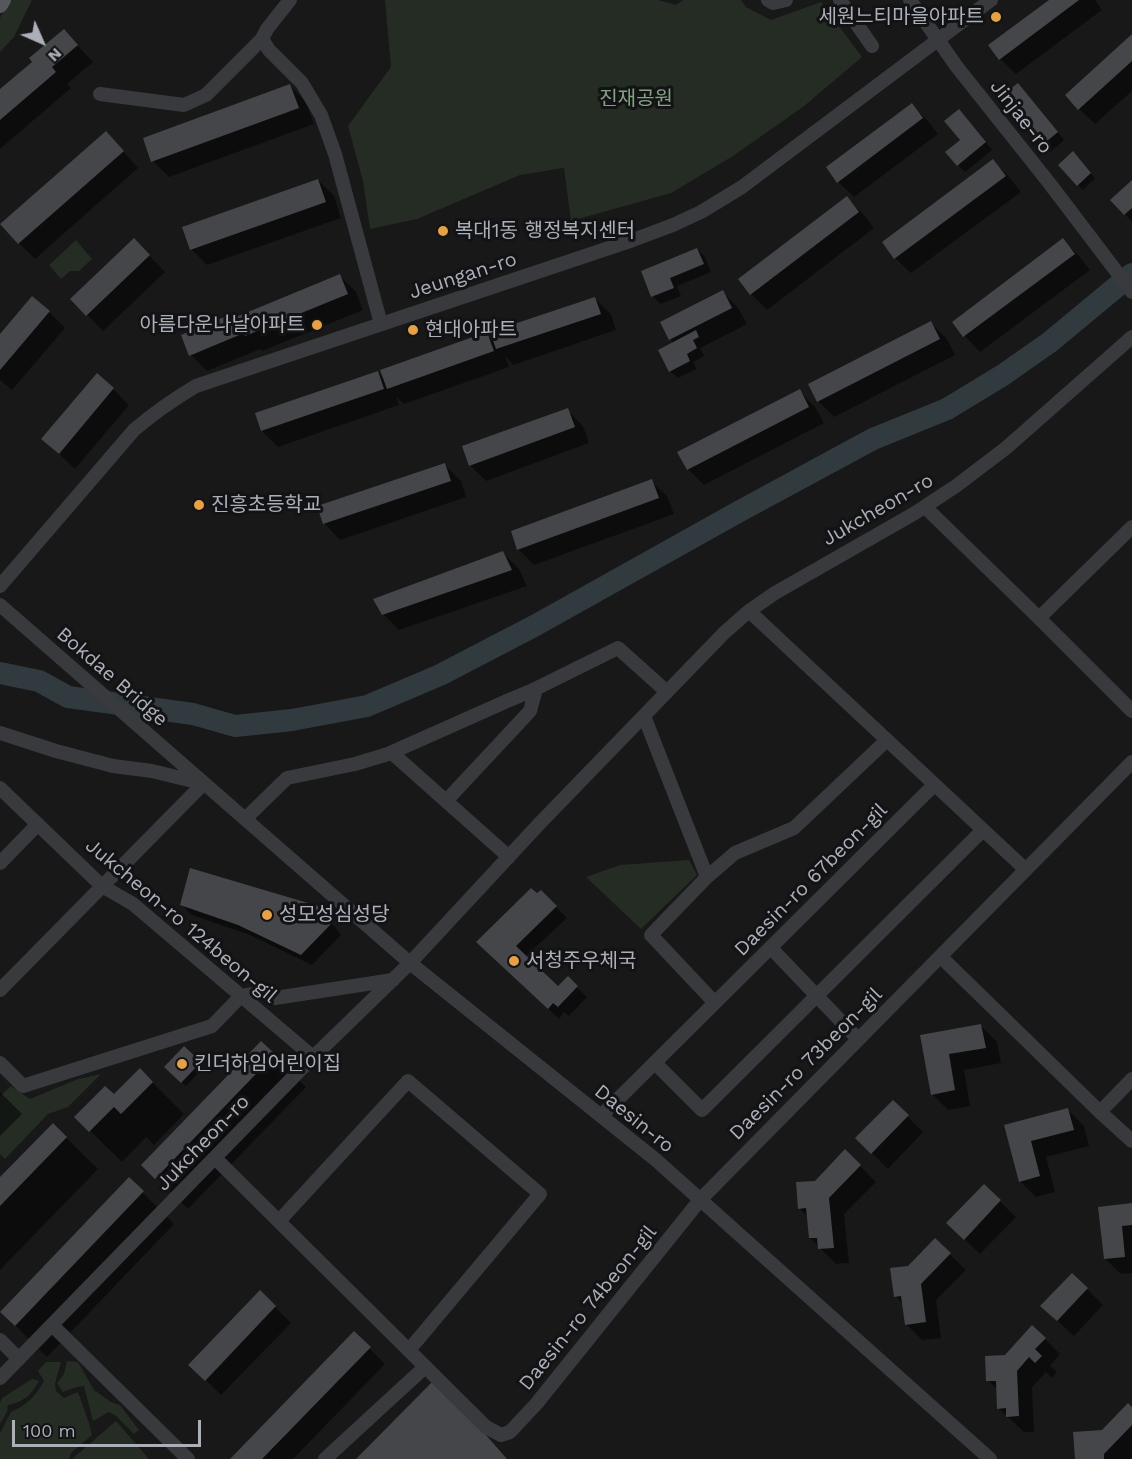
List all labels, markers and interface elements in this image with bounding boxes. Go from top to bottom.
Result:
place label: 세원느티마을아파트 [818,5,984,29]
marker: 세원느티마을아파트 [989,10,1003,24]
north arrow [12,12,72,72]
text: N [44,44,66,66]
street label: Jinjae-ro [985,75,1057,159]
park label: 진재공원 [599,87,673,111]
place label: 복대1동 행정복지센터 [455,219,635,243]
marker: 복대1동 행정복지센터 [436,224,450,238]
street label: Jeungan-ro [406,247,520,305]
place label: 아름다운나날아파트 [139,313,305,337]
marker: 아름다운나날아파트 [310,318,324,332]
place label: 현대아파트 [425,318,517,342]
marker: 현대아파트 [406,323,420,337]
street label: Jukcheon-ro [818,469,938,551]
place label: 진흥초등학교 [211,493,321,517]
marker: 진흥초등학교 [192,498,206,512]
street label: Bokdae Bridge [51,622,173,732]
street label: Daesin-ro 67beon-gil [730,799,892,961]
street label: Jukcheon-ro 124beon-gil [80,834,282,1008]
place label: 성모성심성당 [279,903,389,927]
marker: 성모성심성당 [260,908,274,922]
place label: 서청주우체국 [526,949,636,973]
marker: 서청주우체국 [507,954,521,968]
street label: Daesin-ro 73beon-gil [725,983,887,1145]
place label: 킨더하임어린이집 [194,1052,341,1076]
marker: 킨더하임어린이집 [175,1057,189,1071]
street label: Daesin-ro [589,1080,679,1158]
street label: Jukcheon-ro [151,1090,255,1196]
street label: Daesin-ro 74beon-gil [514,1221,662,1395]
scale bar [15,1408,204,1446]
text: 100 m [23,1420,76,1441]

